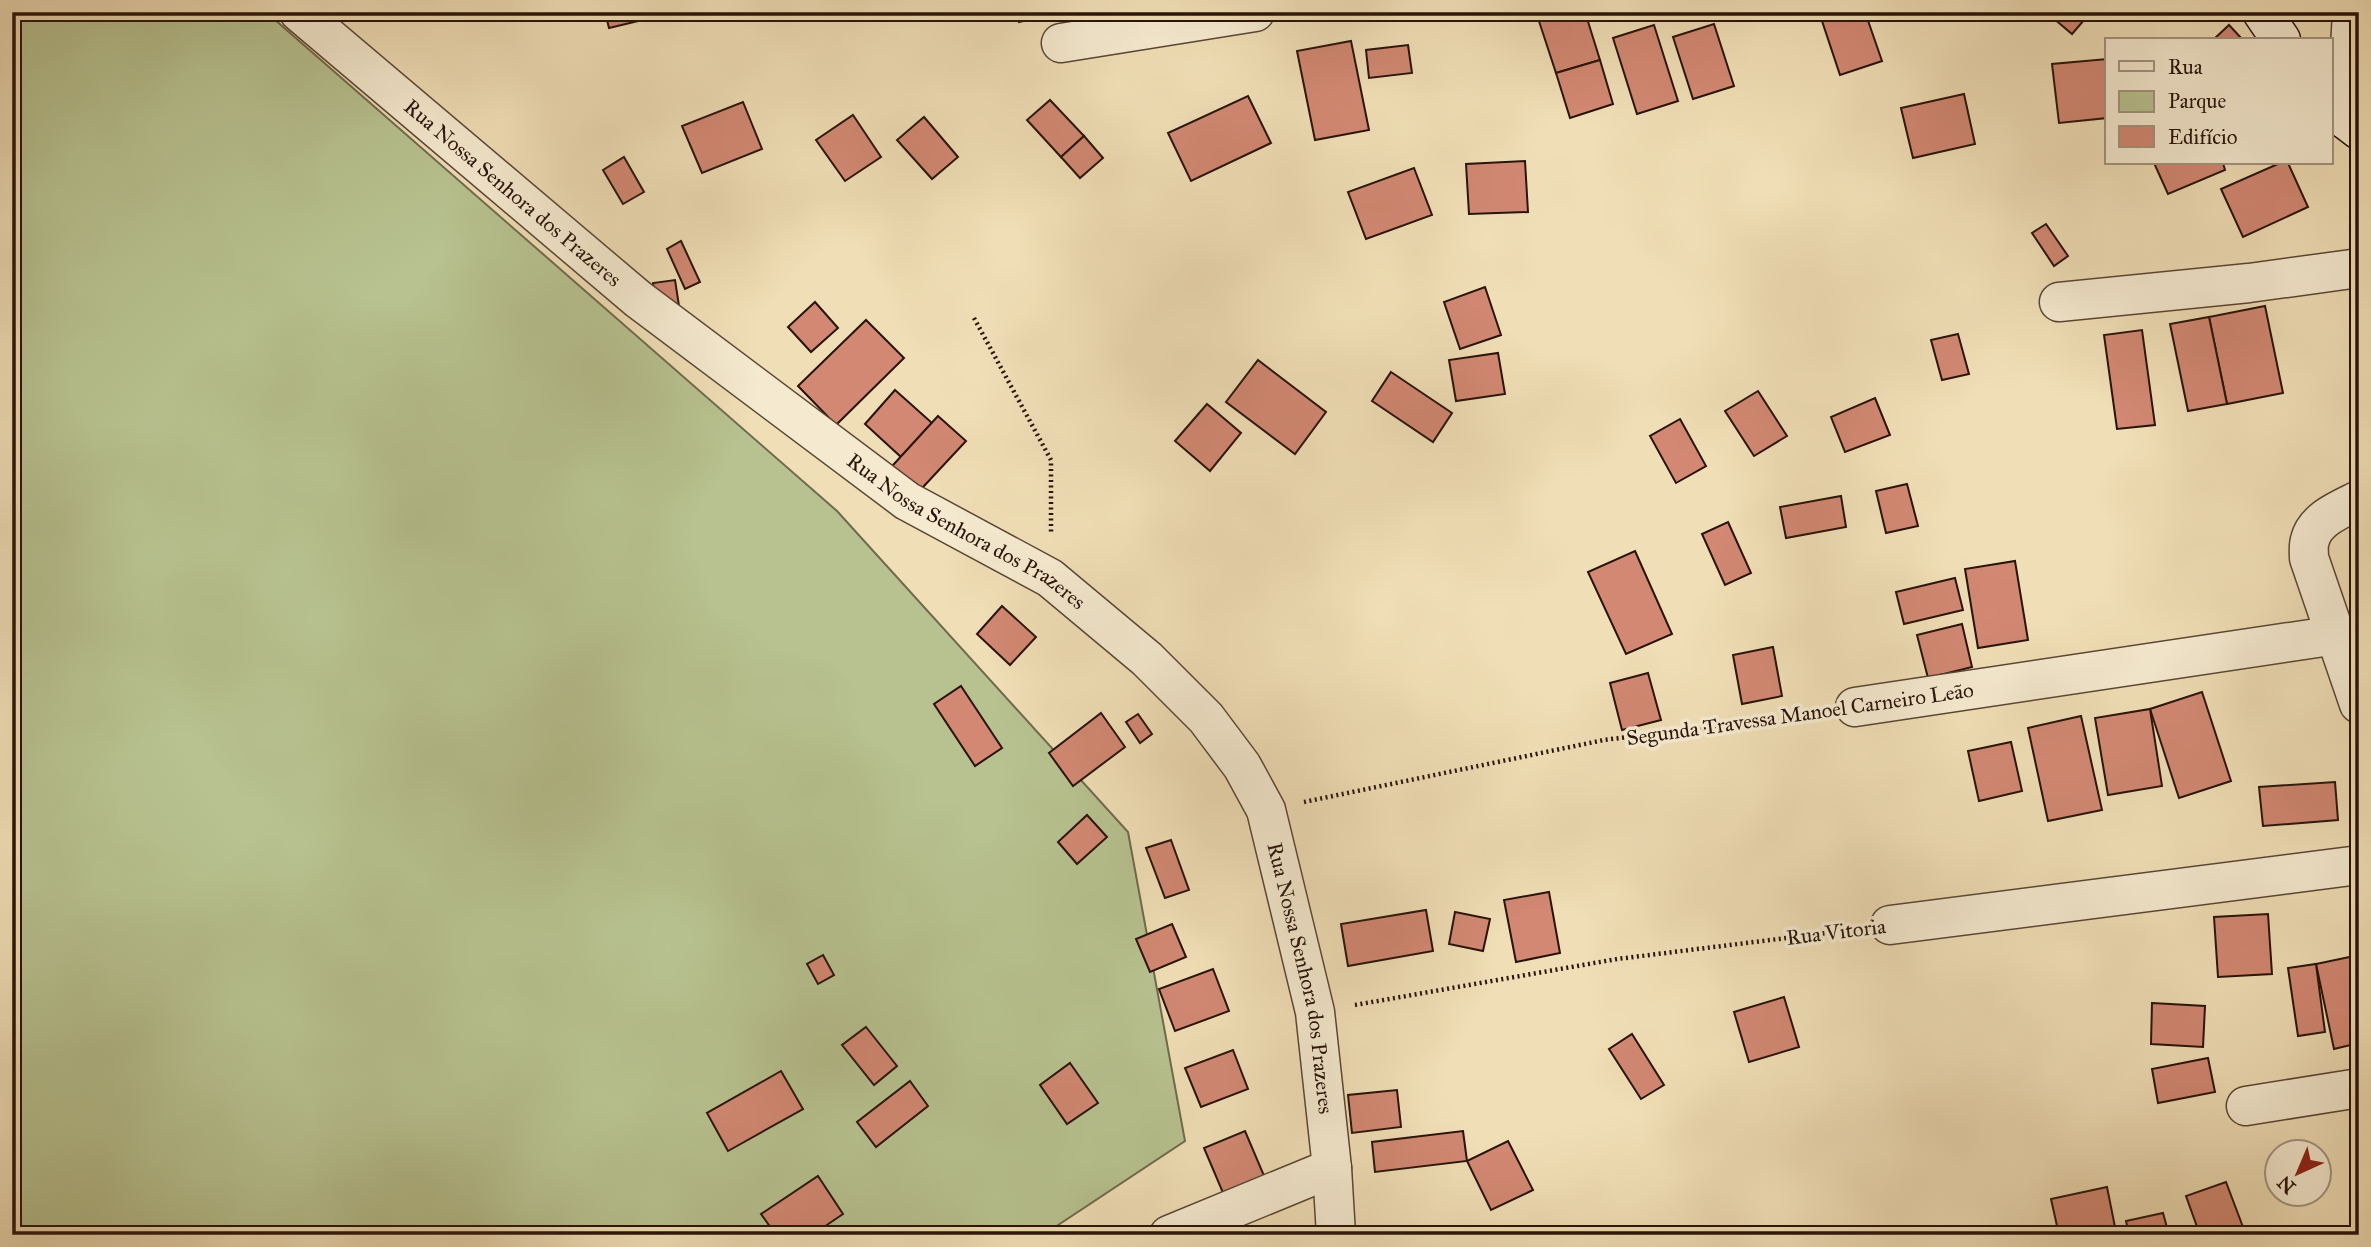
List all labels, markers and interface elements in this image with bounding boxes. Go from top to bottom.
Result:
legend [2105,38,2332,164]
text: Rua [2168,54,2203,80]
text: Parque [2168,88,2227,114]
street label: Rua Nossa Senhora dos Prazeres [399,94,627,292]
text: Edifício [2168,124,2238,150]
street label: Rua Nossa Senhora dos Prazeres [842,447,1091,615]
street label: Segunda Travessa Manoel Carneiro Leão [1625,677,1976,751]
street label: Rua Nossa Senhora dos Prazeres [1261,840,1339,1115]
street label: Rua Vitoria [1785,913,1887,951]
north arrow [2262,1138,2332,1208]
text: N [2273,1171,2300,1199]

